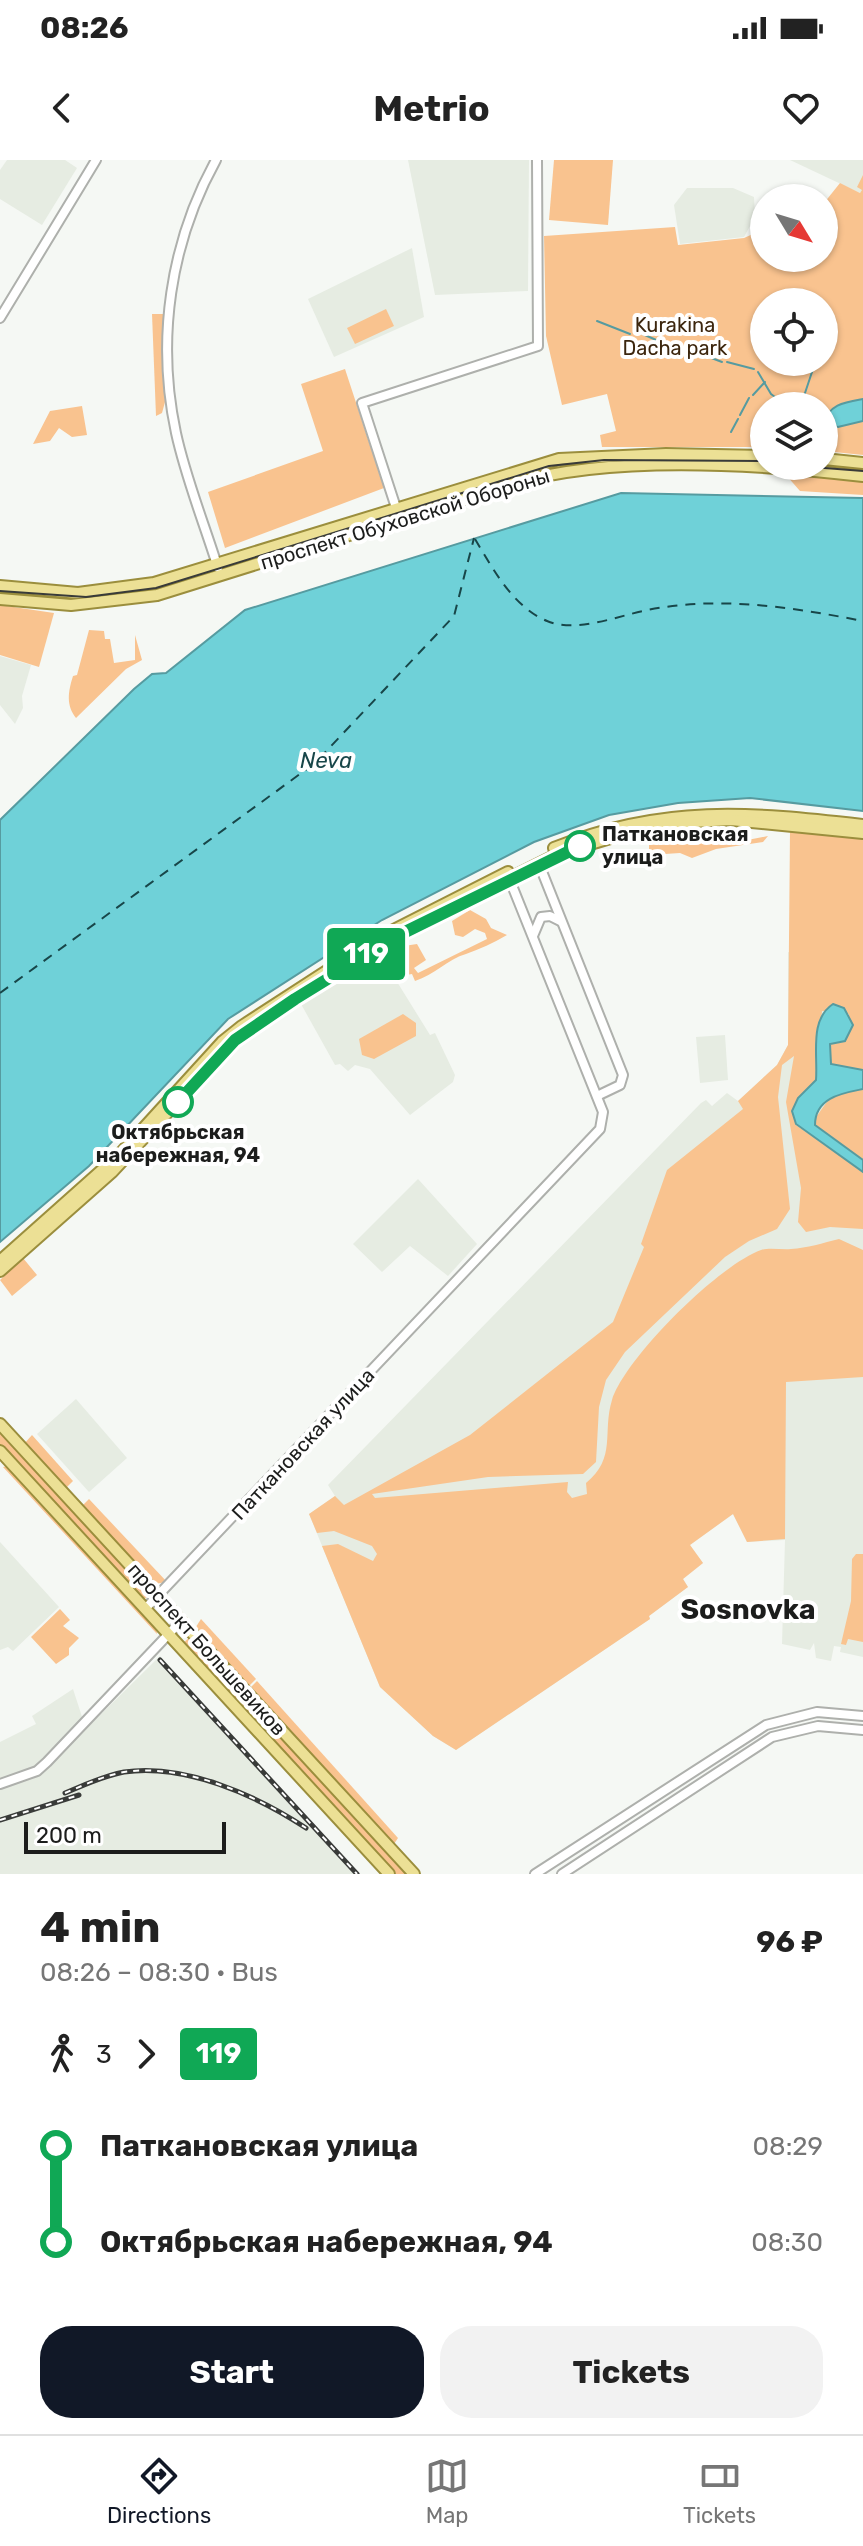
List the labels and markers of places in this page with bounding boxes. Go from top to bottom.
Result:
place label: Паткановская улица [602,822,748,869]
marker: Паткановская улица [565,831,595,861]
marker: Октябрьская набережная, 94 [163,1087,193,1117]
place label: Октябрьская набережная, 94 [96,1120,260,1167]

